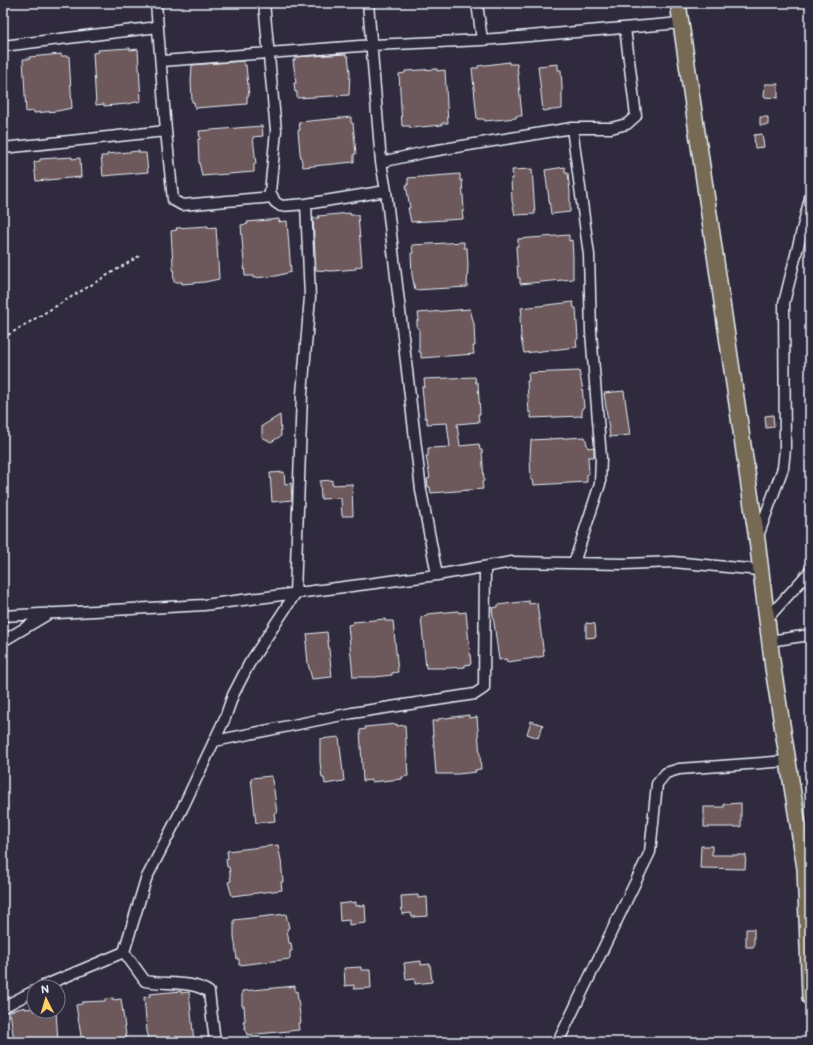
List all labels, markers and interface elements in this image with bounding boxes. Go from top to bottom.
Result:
north arrow [26,979,66,1019]
text: N [40,983,50,996]

